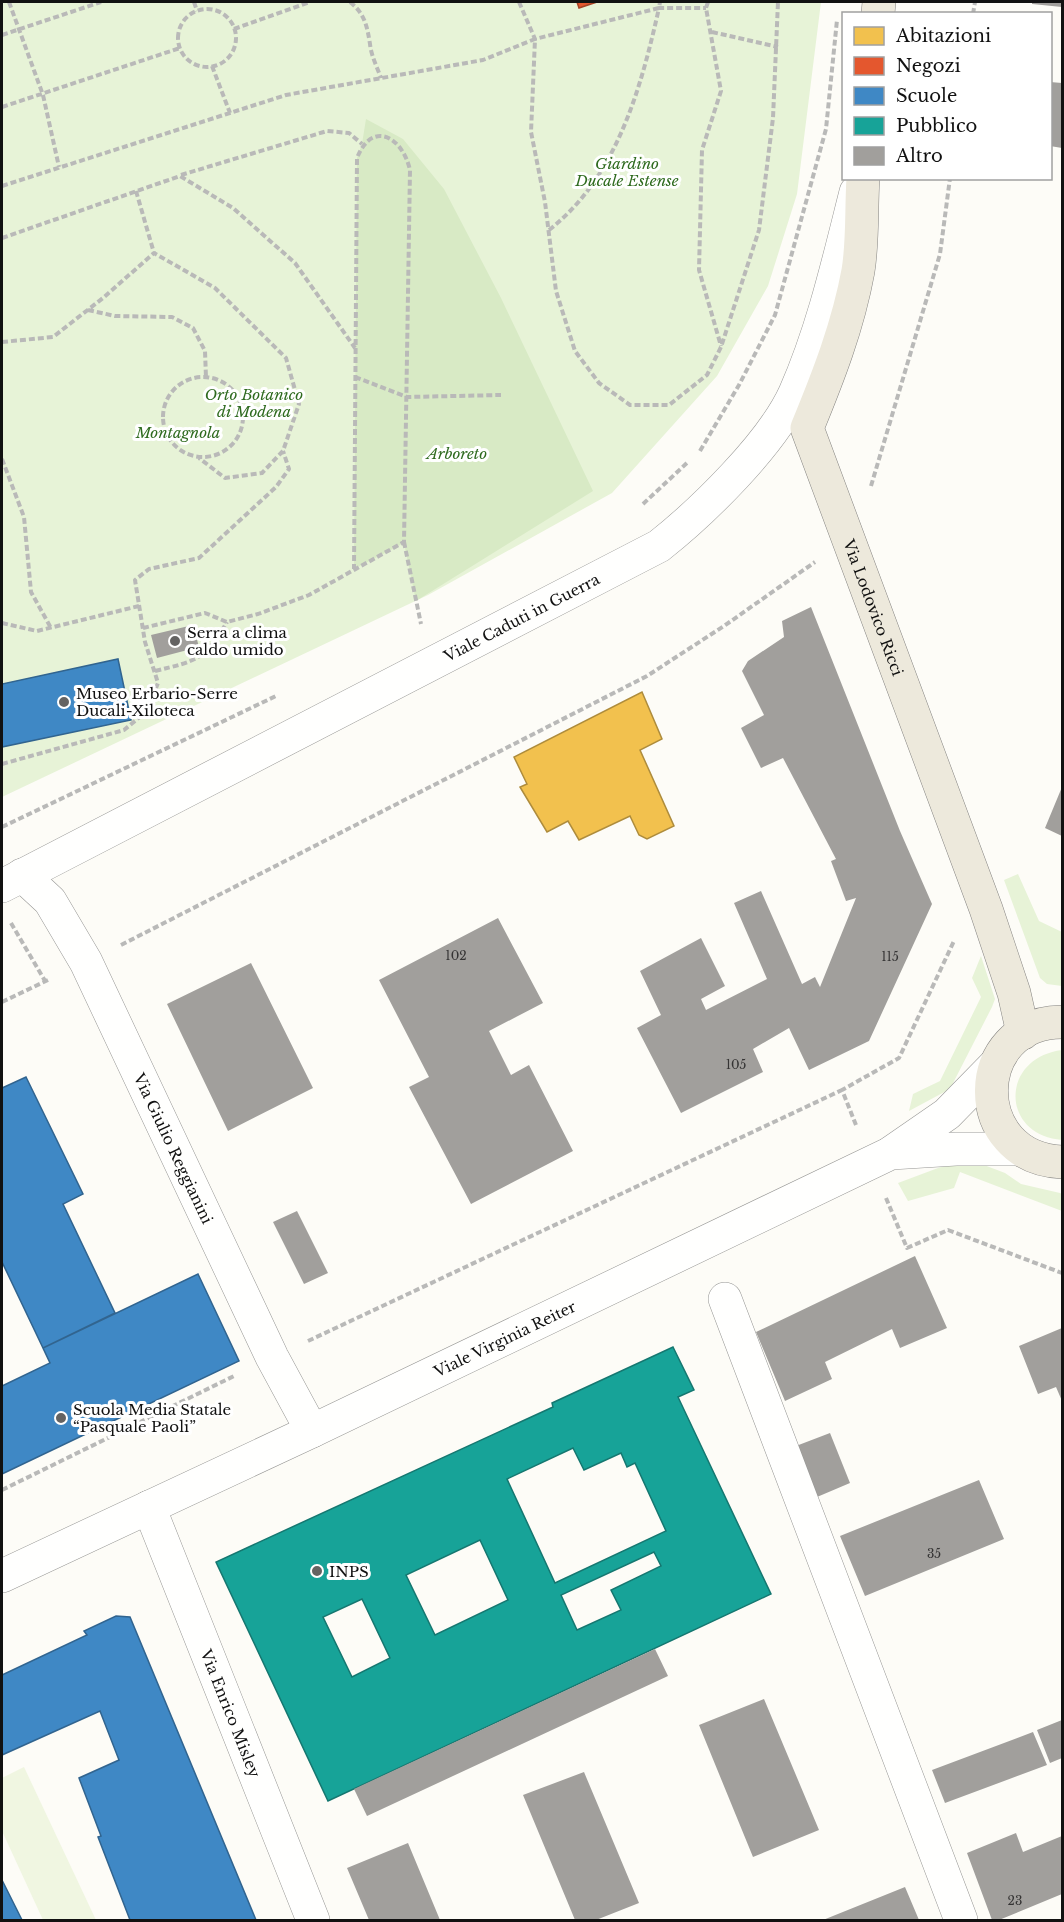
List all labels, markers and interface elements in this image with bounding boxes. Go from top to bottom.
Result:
legend [842,12,1052,180]
text: Abitazioni [895,25,991,47]
text: Negozi [896,55,961,77]
text: Scuole [896,85,957,107]
text: Pubblico [896,115,977,137]
text: Altro [895,145,943,167]
park label: Giardino Ducale Estense [574,154,679,190]
park label: Orto Botanico di Modena [205,385,303,421]
park label: Montagnola [135,423,220,442]
park label: Arboreto [425,444,487,463]
street label: Via Lodovico Ricci [839,536,908,678]
street label: Viale Caduti in Guerra [440,569,603,666]
place label: Serra a clima caldo umido [187,623,288,659]
marker: Serra a clima caldo umido [168,634,182,648]
place label: Museo Erbario-Serre Ducali-Xiloteca [76,684,238,720]
marker: Museo Erbario-Serre Ducali-Xiloteca [57,695,71,709]
house number: 102 [445,948,467,963]
house number: 115 [881,949,899,964]
house number: 105 [726,1057,747,1072]
street label: Via Giulio Reggianini [130,1069,217,1227]
street label: Viale Virginia Reiter [430,1296,580,1381]
place label: Scuola Media Statale “Pasquale Paoli” [73,1400,231,1436]
marker: Scuola Media Statale “Pasquale Paoli” [54,1411,68,1425]
house number: 35 [927,1546,941,1561]
place label: INPS [329,1562,369,1581]
marker: INPS [310,1564,324,1578]
street label: Via Enrico Misley [197,1646,265,1780]
house number: 23 [1008,1893,1022,1908]

